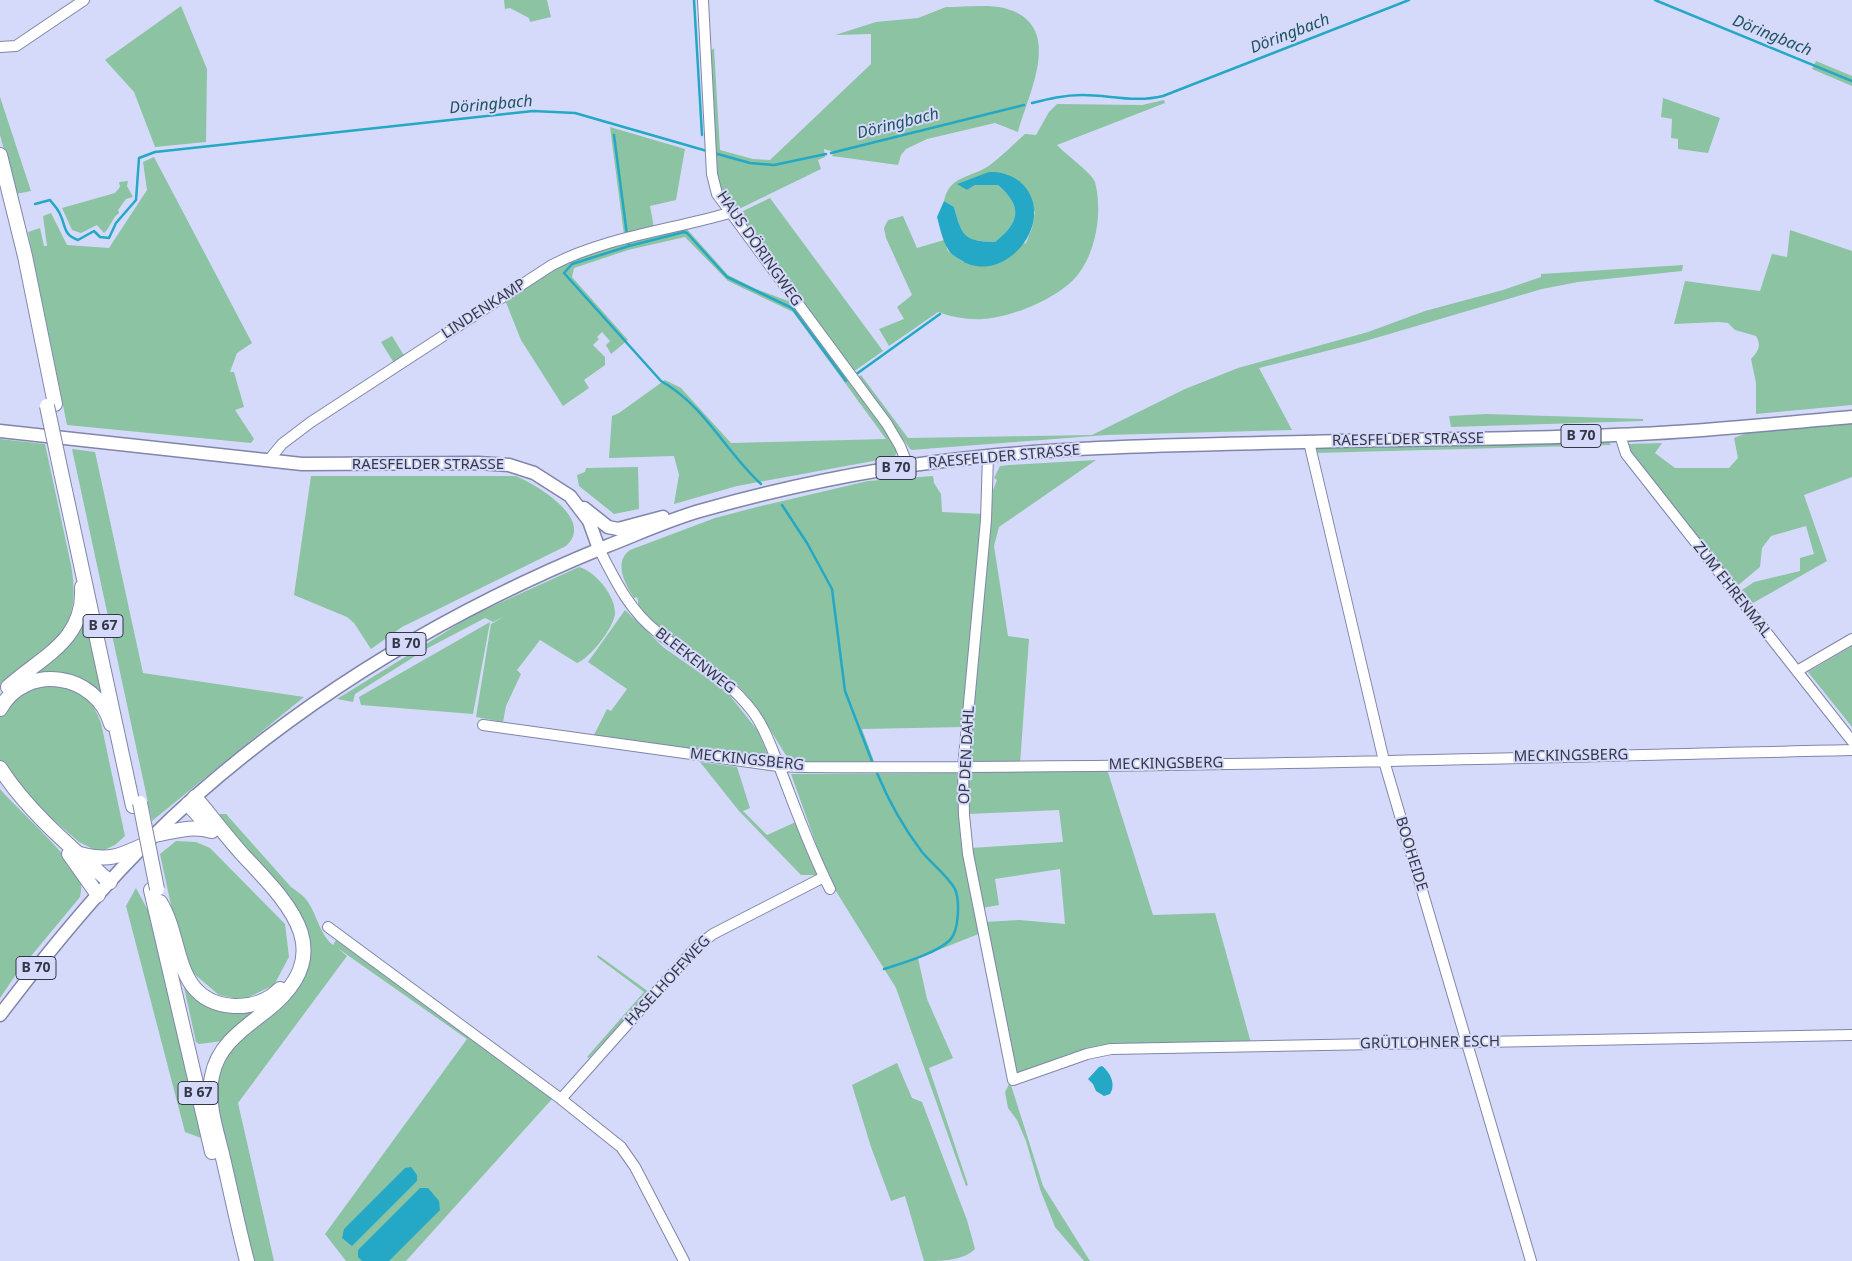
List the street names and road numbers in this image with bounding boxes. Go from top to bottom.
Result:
street label: HAUS DÖRINGWEG [713,188,805,310]
street label: LINDENKAMP [439,275,529,343]
road number: B 70 [1561,424,1601,448]
street label: RAESFELDER STRASSE [1332,430,1484,450]
street label: RAESFELDER STRASSE [927,441,1081,473]
street label: RAESFELDER STRASSE [352,456,504,474]
road number: B 70 [876,456,916,479]
street label: ZUM EHRENMAL [1689,539,1775,641]
road number: B 67 [83,614,123,638]
street label: BLEEKENWEG [651,624,739,698]
road number: B 70 [386,633,426,656]
street label: OP DEN DAHL [955,705,979,805]
street label: MECKINGSBERG [689,745,805,775]
street label: MECKINGSBERG [1514,746,1628,766]
street label: MECKINGSBERG [1109,754,1223,774]
street label: BOOHEIDE [1391,815,1431,893]
street label: HASELHOFFWEG [622,932,714,1030]
road number: B 70 [16,956,56,980]
street label: GRÜTLOHNER ESCH [1360,1033,1500,1053]
road number: B 67 [178,1082,218,1104]

